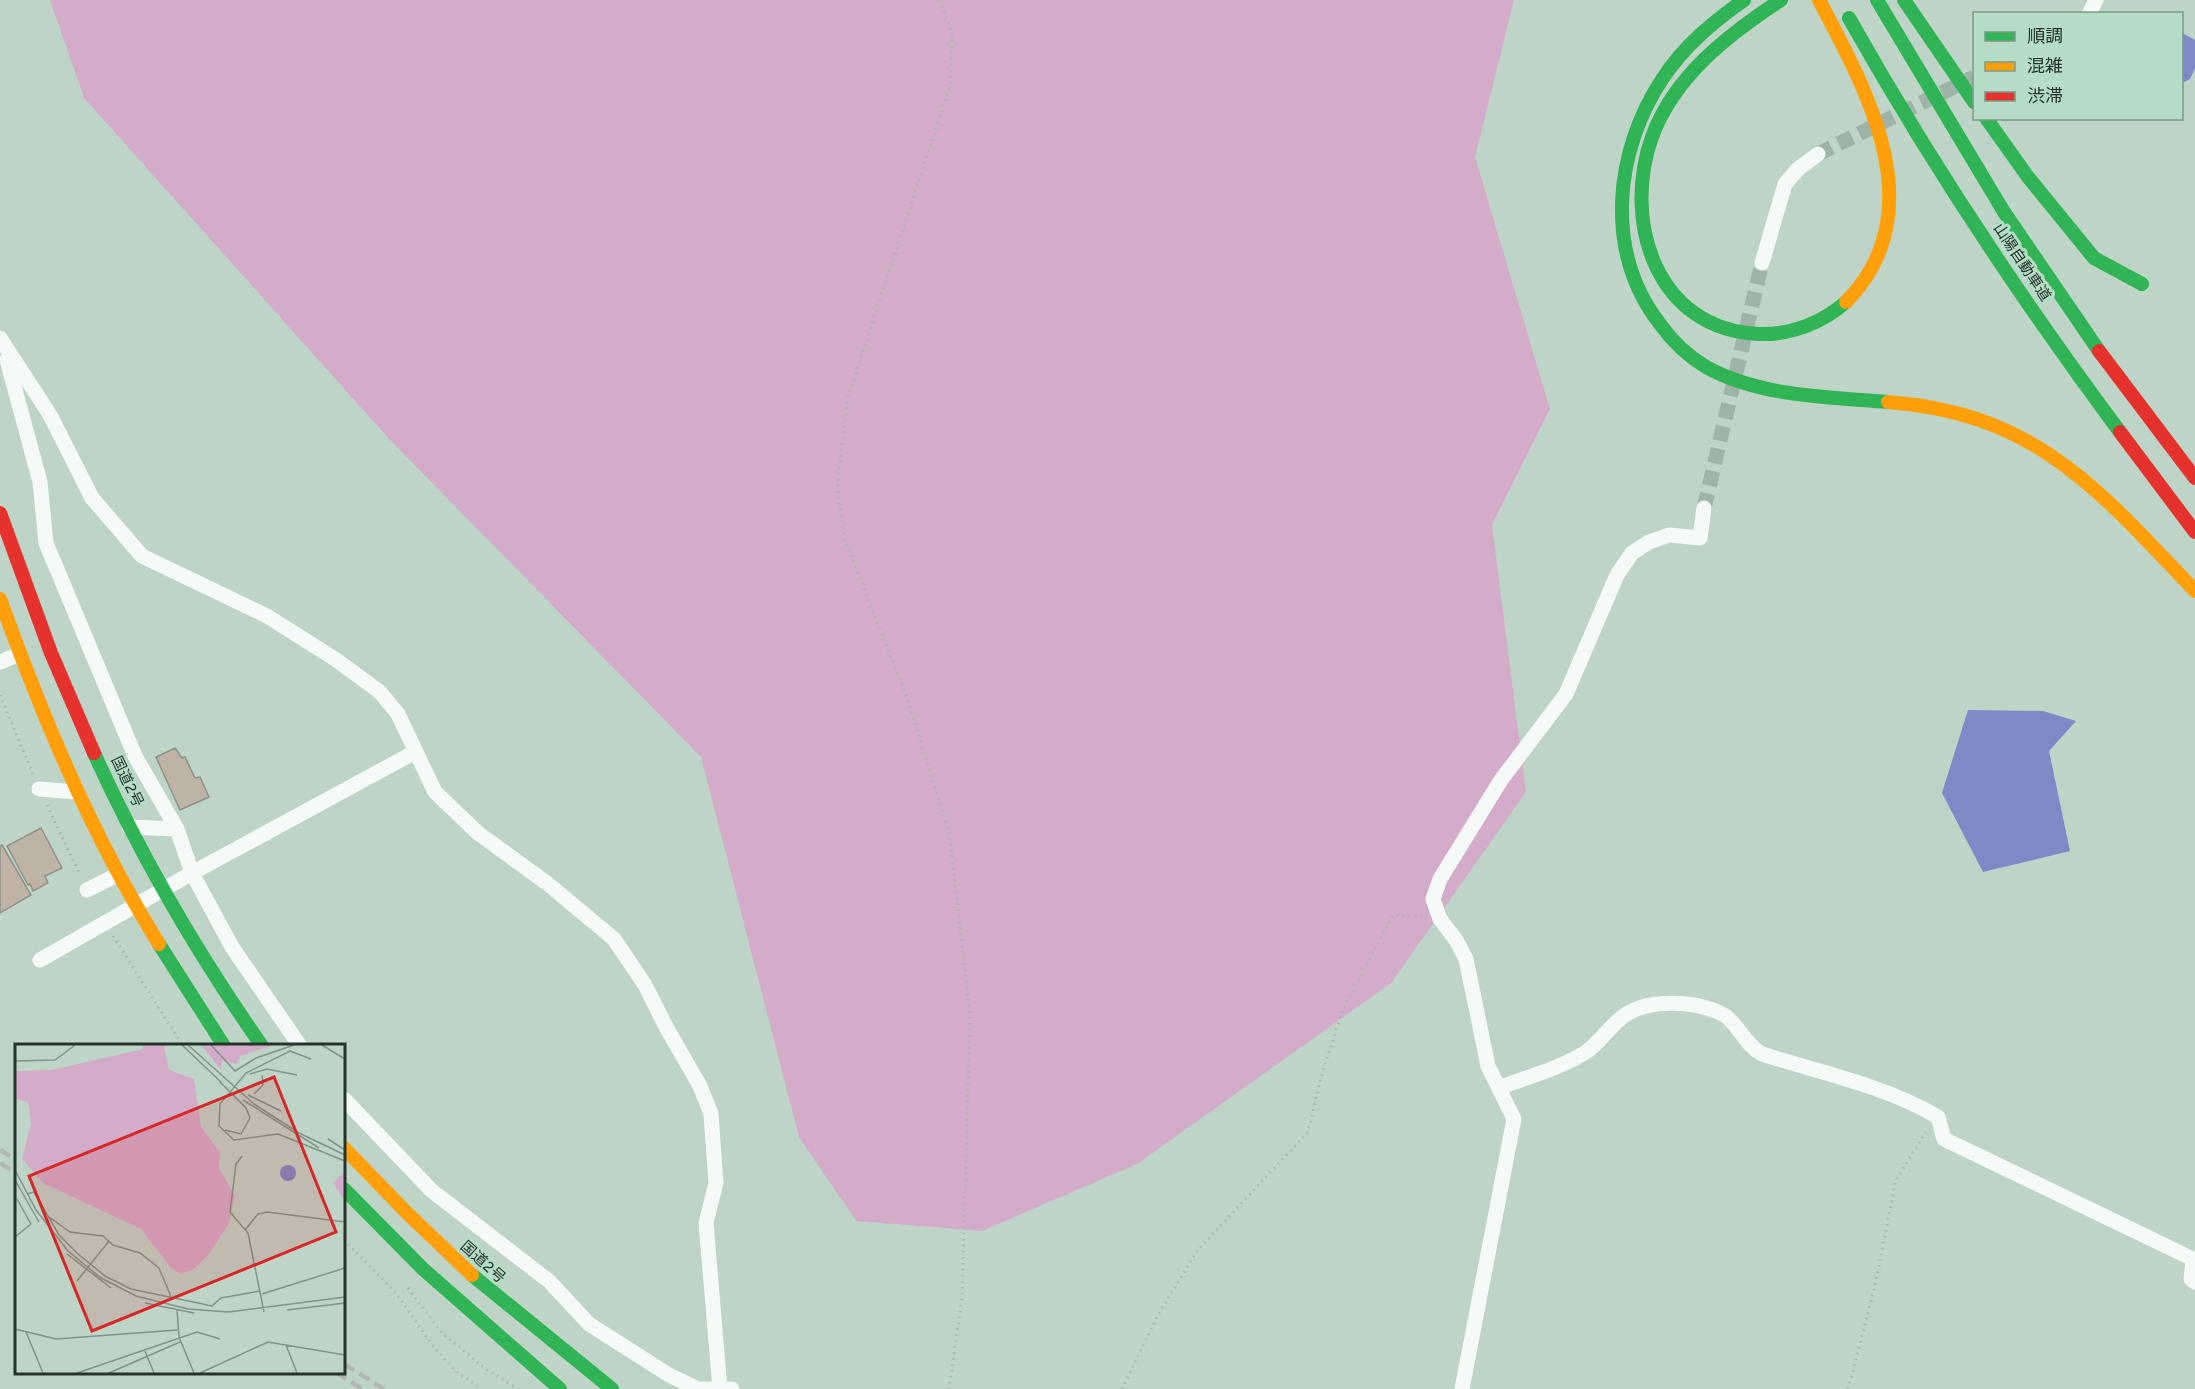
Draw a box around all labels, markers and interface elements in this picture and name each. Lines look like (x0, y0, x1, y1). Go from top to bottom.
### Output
legend (1973, 12, 2183, 120)
text: 順調 (2027, 26, 2063, 49)
text: 混雑 (2027, 56, 2063, 79)
text: 渋滞 (2027, 86, 2063, 109)
street label: 山陽自動車道 (1988, 220, 2054, 306)
street label: 国道2号 (106, 753, 146, 811)
inset map (15, 1044, 345, 1374)
street label: 国道2号 (456, 1238, 508, 1288)

